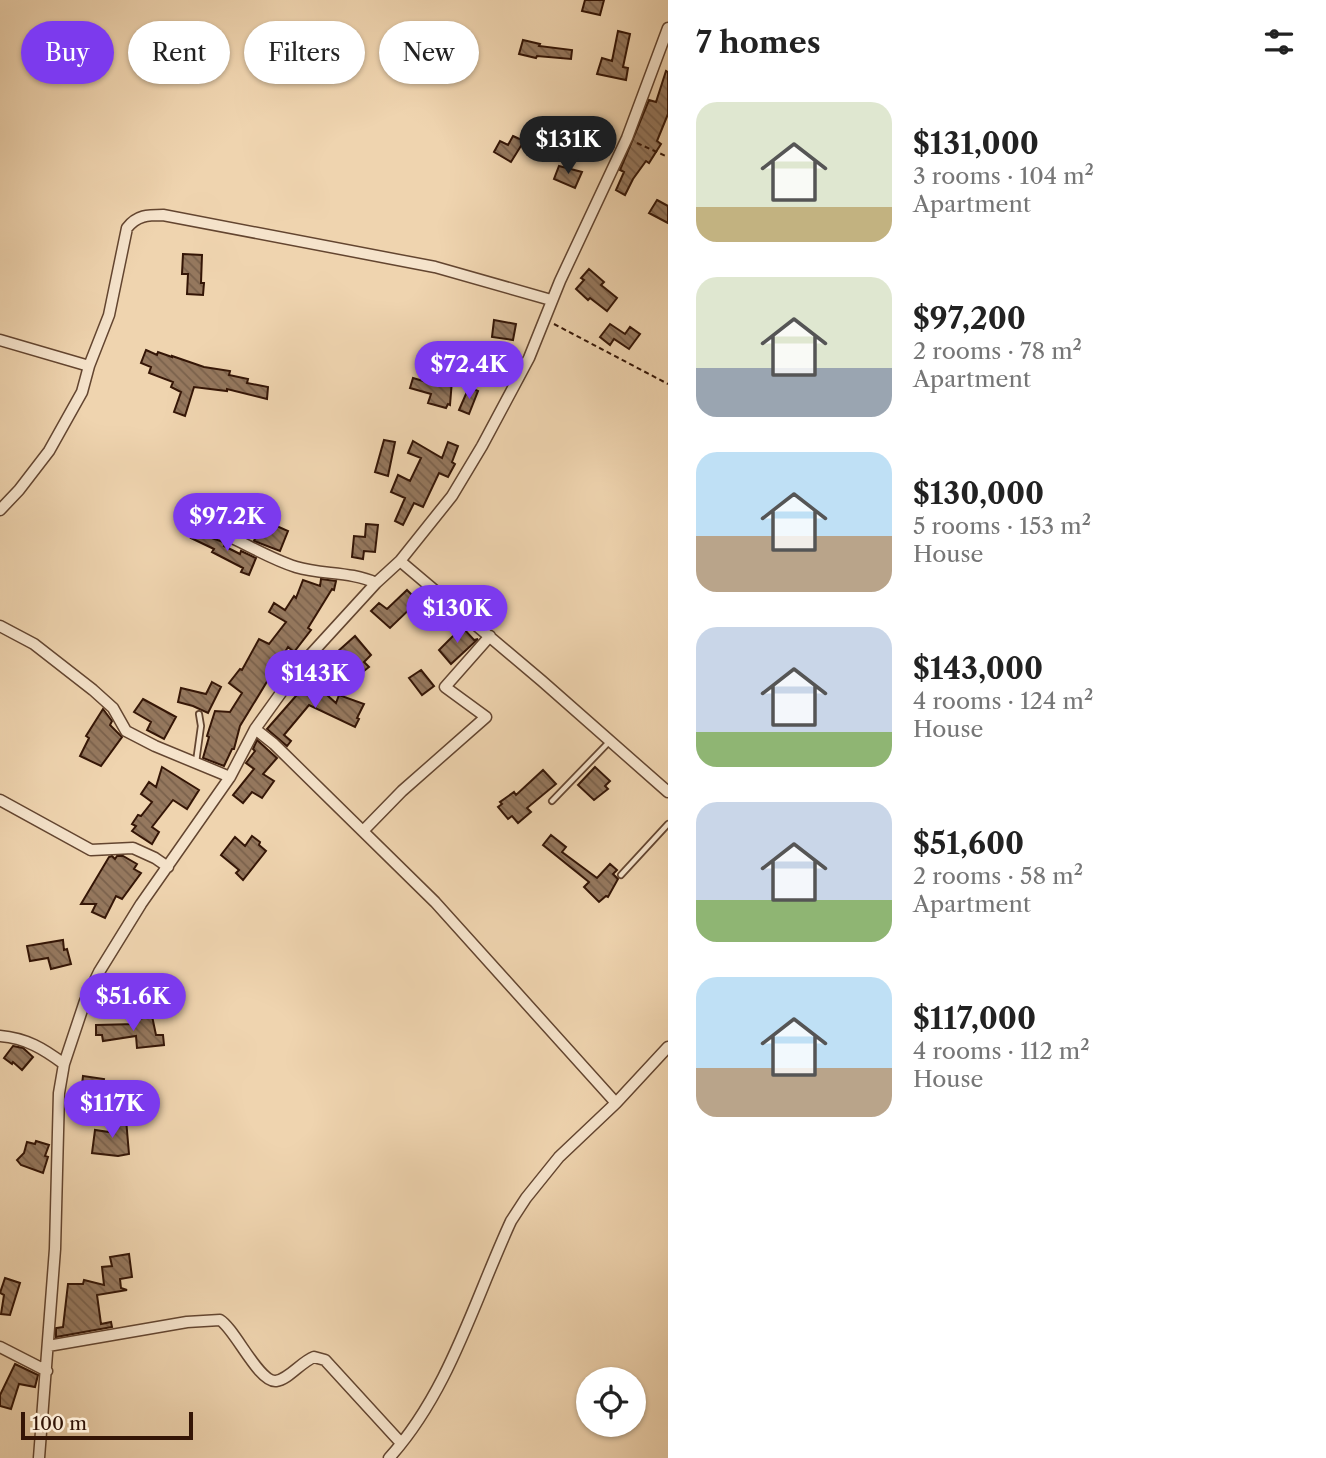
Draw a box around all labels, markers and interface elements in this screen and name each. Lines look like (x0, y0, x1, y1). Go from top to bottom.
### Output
chip: Buy (21, 21, 114, 84)
chip: Rent (128, 21, 230, 84)
chip: Filters (244, 21, 365, 84)
chip: New (379, 21, 479, 84)
icon: filters (1260, 23, 1298, 61)
text: 7 homes (696, 24, 821, 61)
pin: $131K (519, 116, 617, 176)
text: $131K (536, 125, 600, 153)
text: $131,000 (913, 125, 1039, 162)
icon: home (752, 130, 836, 214)
text: 3 rooms · 104 m² (913, 162, 1094, 190)
text: Apartment (913, 190, 1031, 218)
text: $97,200 (913, 300, 1026, 337)
icon: home (752, 305, 836, 389)
text: 2 rooms · 78 m² (913, 337, 1082, 365)
pin: $72.4K (412, 342, 526, 401)
text: $72.4K (431, 350, 507, 378)
text: Apartment (913, 365, 1031, 393)
text: $130,000 (913, 475, 1044, 512)
icon: home (752, 480, 836, 564)
pin: $97.2K (170, 494, 284, 553)
text: $97.2K (189, 502, 265, 530)
text: 5 rooms · 153 m² (913, 512, 1091, 540)
text: House (913, 540, 983, 568)
pin: $130K (408, 586, 506, 645)
text: $130K (422, 594, 492, 622)
pin: $143K (266, 650, 364, 710)
text: $143,000 (913, 650, 1043, 687)
icon: home (752, 655, 836, 739)
text: $143K (281, 659, 349, 687)
text: 4 rooms · 124 m² (913, 687, 1093, 715)
text: House (913, 715, 983, 743)
text: $51,600 (913, 825, 1024, 862)
icon: home (752, 830, 836, 914)
text: 2 rooms · 58 m² (913, 862, 1083, 890)
text: Apartment (913, 890, 1031, 918)
pin: $51.6K (76, 974, 190, 1033)
text: $51.6K (96, 982, 170, 1010)
text: $117,000 (913, 1000, 1036, 1037)
icon: home (752, 1005, 836, 1089)
text: 4 rooms · 112 m² (913, 1037, 1090, 1065)
text: House (913, 1065, 983, 1093)
pin: $117K (63, 1080, 161, 1140)
text: $117K (80, 1089, 144, 1117)
map controls (576, 1367, 646, 1437)
button: locate (576, 1367, 646, 1437)
scale bar (21, 1409, 192, 1441)
text: 100 m (32, 1412, 87, 1435)

